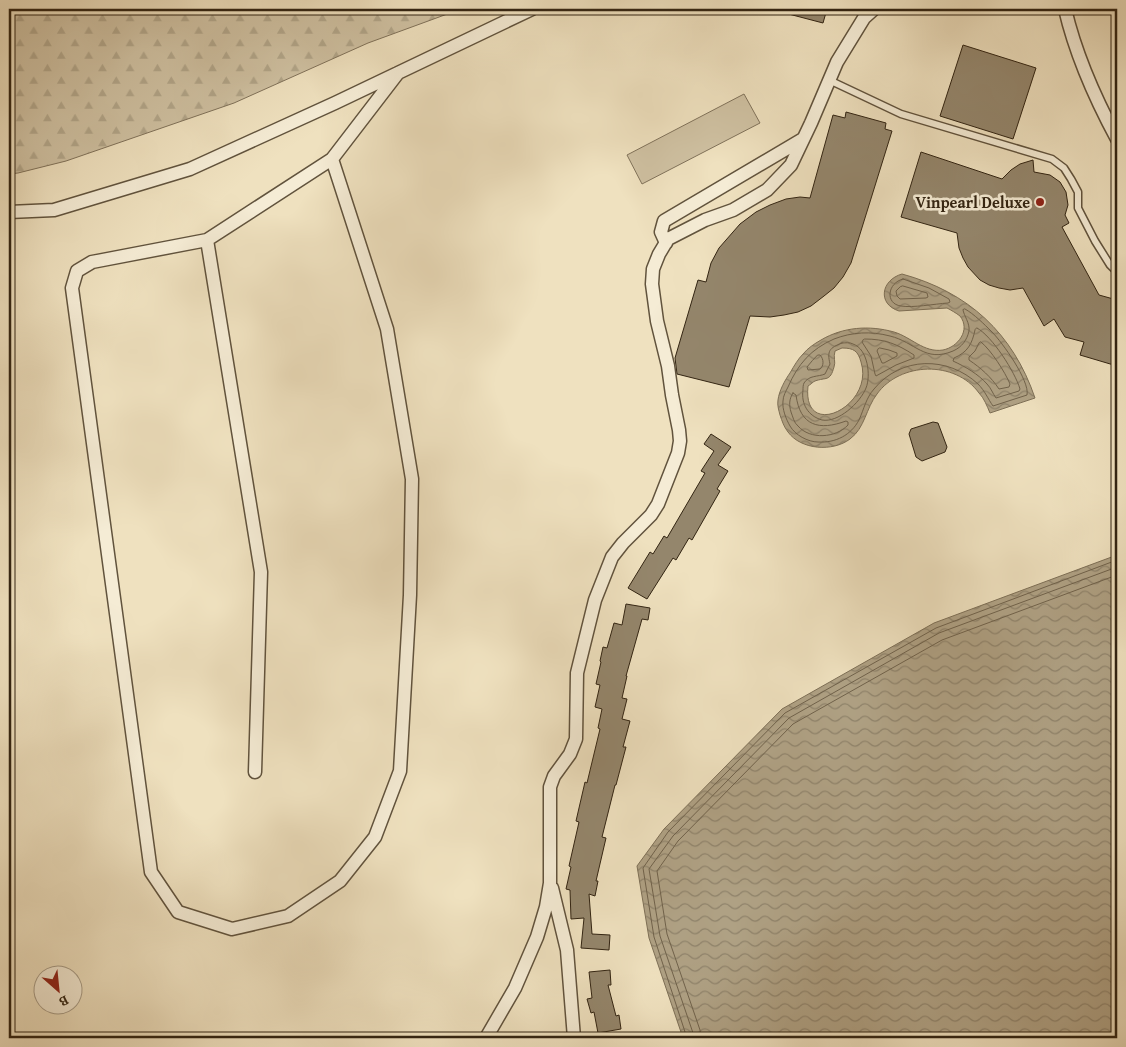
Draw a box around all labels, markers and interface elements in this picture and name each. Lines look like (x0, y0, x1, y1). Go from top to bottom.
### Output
place label: Vinpearl Deluxe (915, 190, 1030, 214)
marker: Vinpearl Deluxe (1034, 196, 1046, 208)
north arrow (32, 964, 82, 1014)
text: B (56, 991, 72, 1012)

